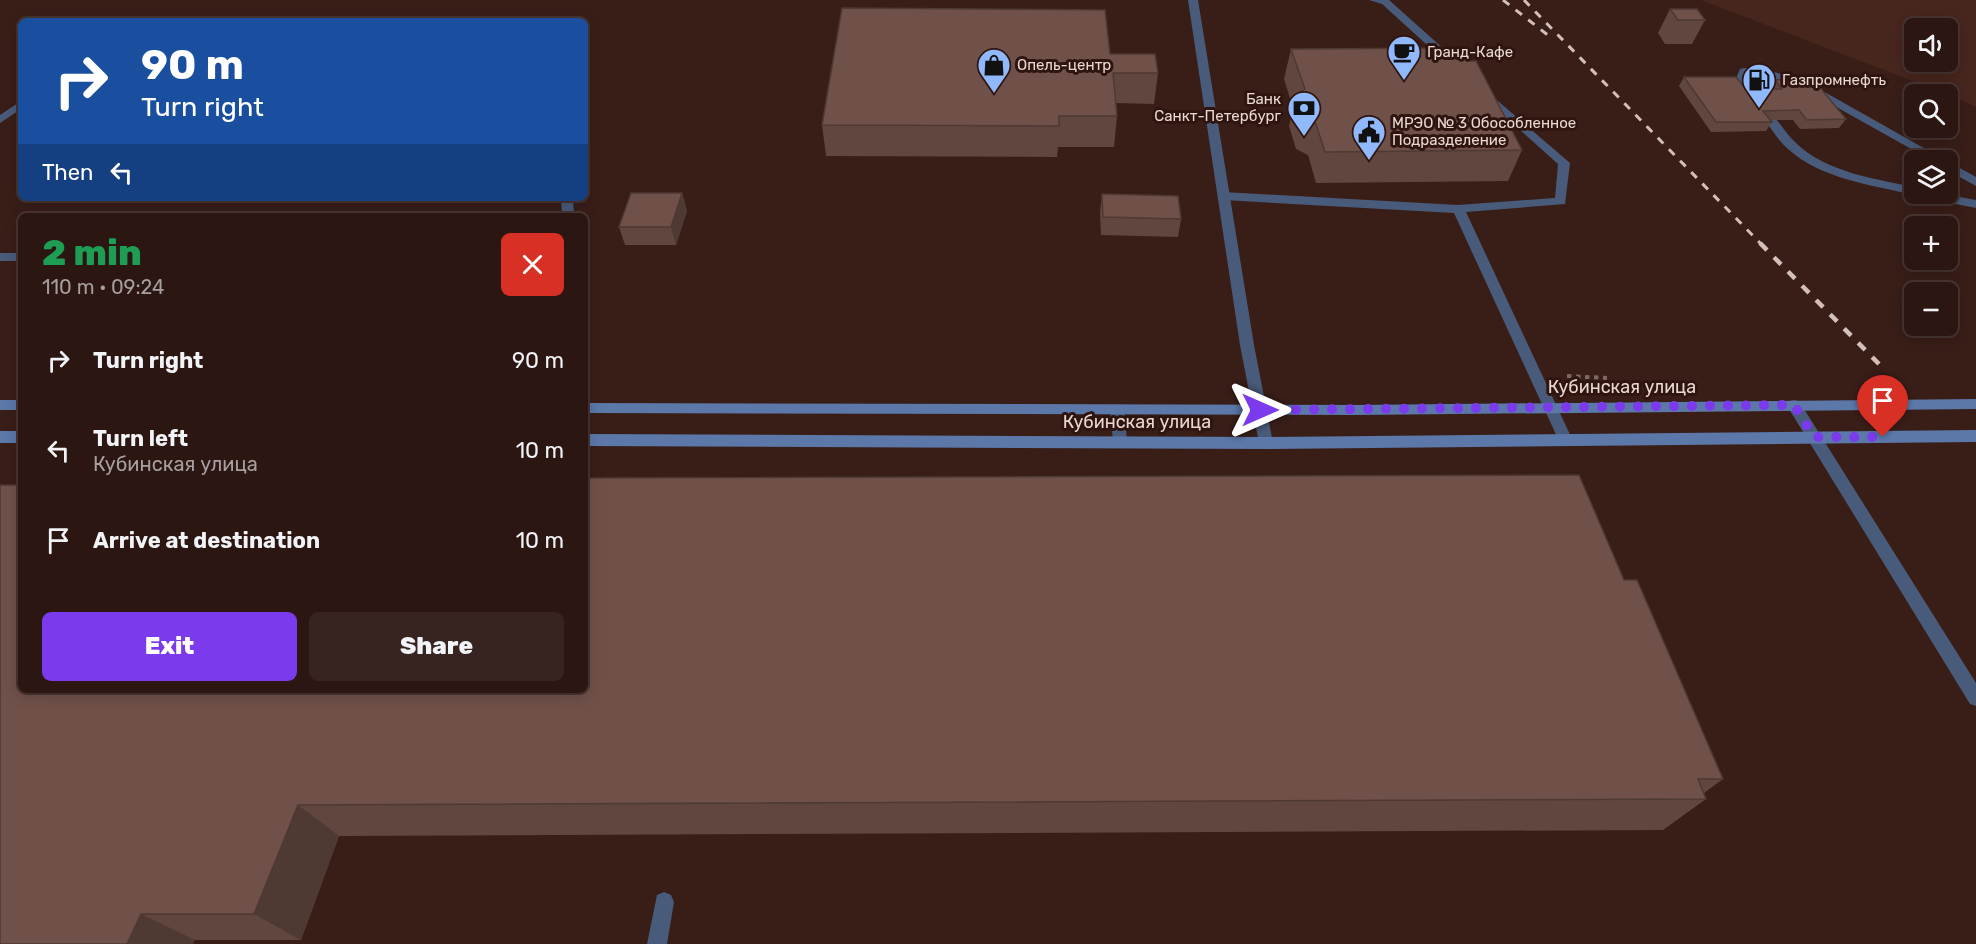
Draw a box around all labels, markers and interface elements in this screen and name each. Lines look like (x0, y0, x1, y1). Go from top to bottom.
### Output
map controls (1904, 18, 1958, 336)
button: sound (1904, 18, 1958, 72)
cafe icon: Гранд-Кафе (1386, 34, 1422, 81)
text: 90 m (141, 40, 244, 90)
icon: right (42, 42, 120, 120)
place label: Гранд-Кафе (1427, 43, 1513, 61)
shop icon: Опель-центр (976, 47, 1012, 94)
place label: Опель-центр (1017, 56, 1111, 74)
fuel station icon: Газпромнефть (1741, 62, 1777, 109)
place label: Газпромнефть (1782, 71, 1886, 89)
button: search (1904, 84, 1958, 138)
place label: Банк Санкт-Петербург (1154, 90, 1282, 125)
bank icon: Банк Санкт-Петербург (1286, 90, 1322, 137)
text: Turn right (141, 91, 264, 123)
public building icon: МРЭО № 3 Обособленное Подразделение (1351, 114, 1387, 161)
place label: МРЭО № 3 Обособленное Подразделение (1392, 114, 1576, 149)
button: layers (1904, 150, 1958, 204)
icon: left (105, 156, 138, 189)
text: Then (42, 159, 93, 186)
button: + (1904, 216, 1958, 270)
text: 2 min (42, 231, 142, 274)
button: close (501, 233, 564, 296)
text: 110 m · 09:24 (42, 275, 165, 299)
button: − (1904, 282, 1958, 336)
icon: right (42, 344, 75, 377)
text: Turn right (93, 347, 203, 374)
text: 90 m (512, 347, 564, 374)
pin (1857, 375, 1908, 437)
street label: Кубинская улица (1548, 376, 1696, 398)
position arrow (1228, 378, 1292, 442)
icon: arrive (1866, 384, 1899, 417)
street label: Кубинская улица (1063, 411, 1211, 433)
text: Turn left (93, 425, 188, 452)
icon: left (42, 434, 75, 467)
text: 10 m (516, 437, 564, 464)
text: Кубинская улица (93, 452, 258, 476)
icon: arrive (42, 524, 75, 557)
text: Arrive at destination (93, 527, 320, 554)
text: 10 m (516, 527, 564, 554)
button: Exit (42, 612, 297, 681)
button: Share (309, 612, 564, 681)

